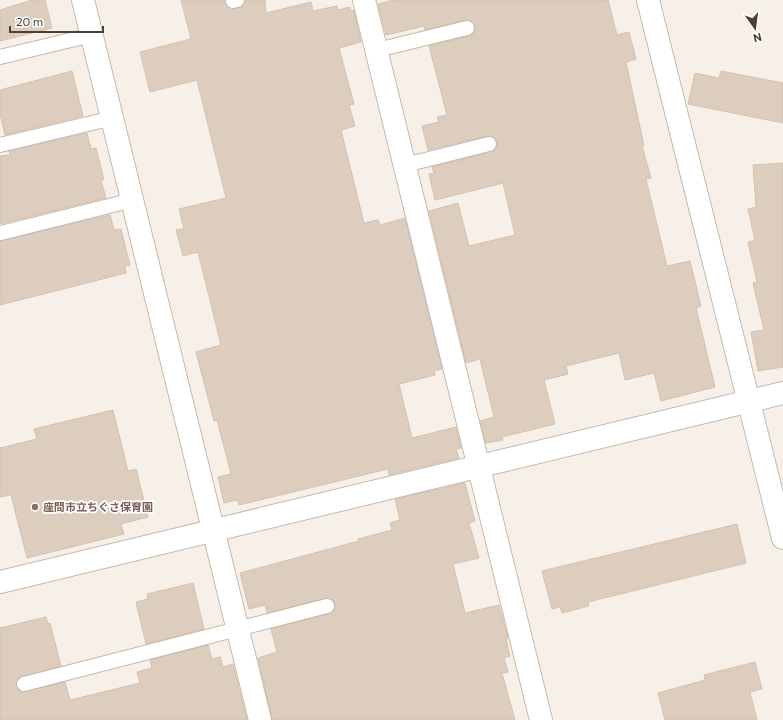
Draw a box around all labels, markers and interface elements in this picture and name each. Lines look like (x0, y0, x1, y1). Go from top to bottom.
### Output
scale bar (10, 8, 103, 34)
north arrow (735, 8, 775, 48)
text: 20 m (16, 14, 43, 28)
text: N (752, 31, 763, 45)
place label: 座間市立ちぐさ保育園 (43, 500, 153, 513)
marker: 座間市立ちぐさ保育園 (30, 502, 40, 512)

